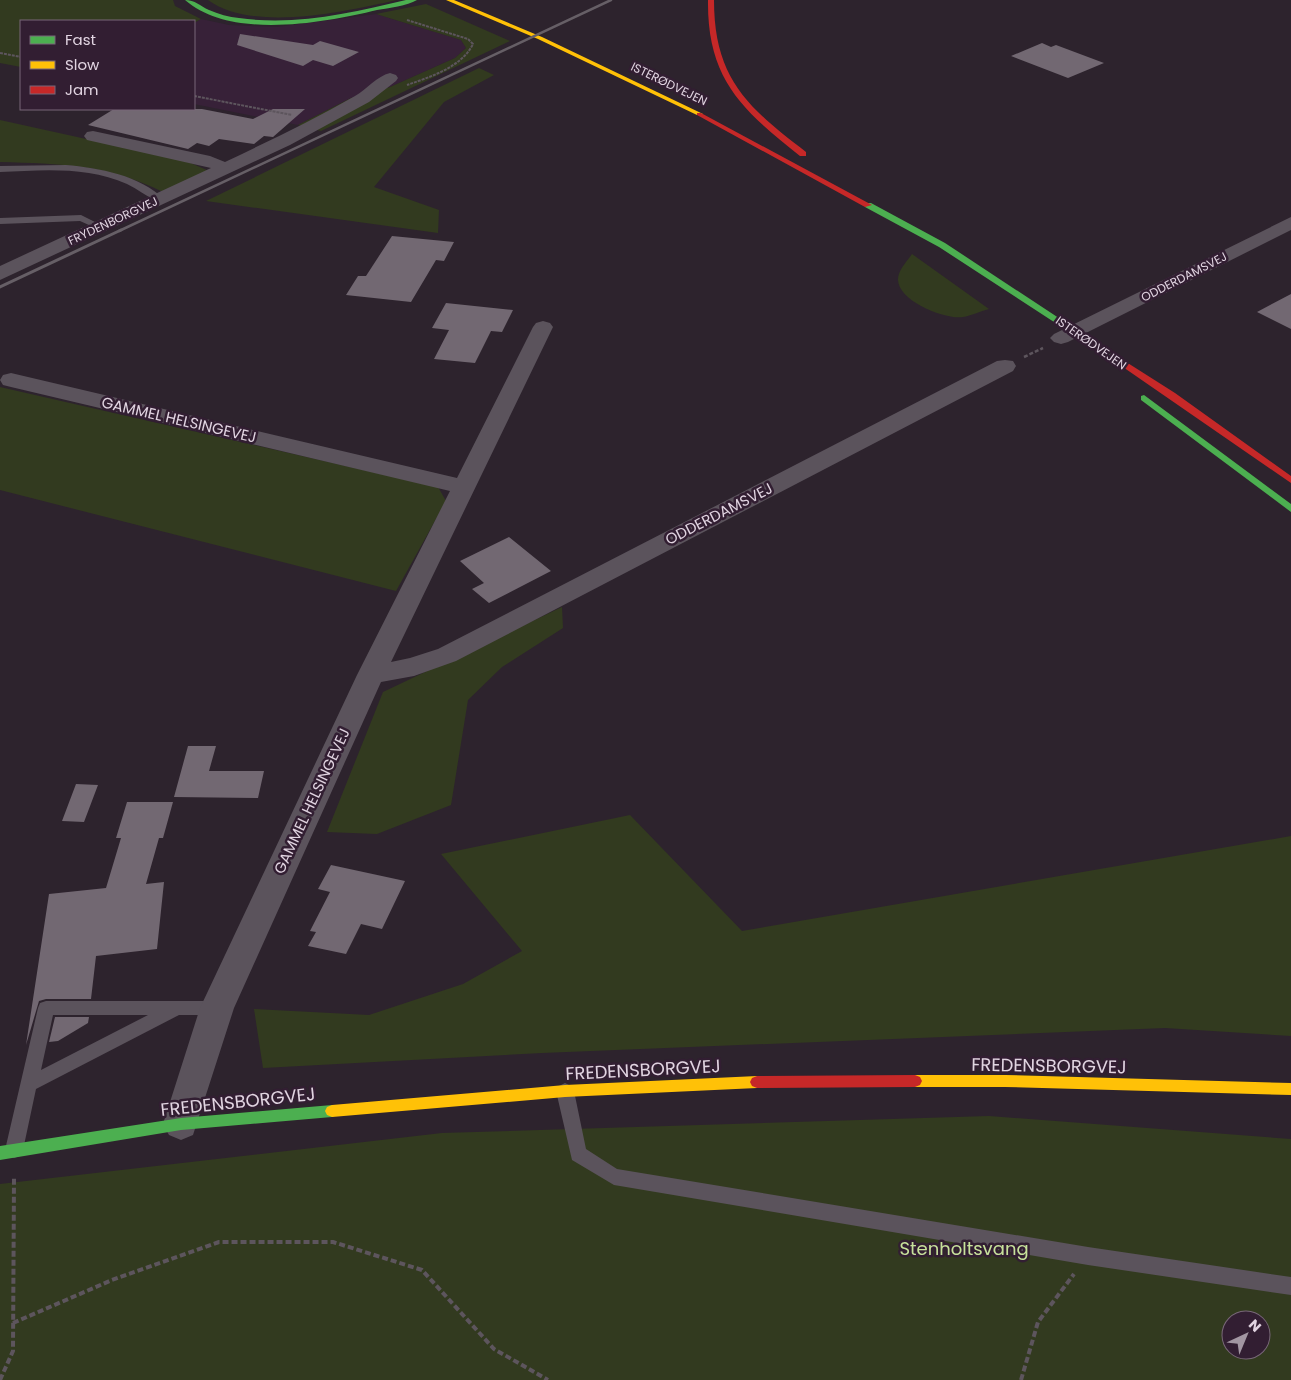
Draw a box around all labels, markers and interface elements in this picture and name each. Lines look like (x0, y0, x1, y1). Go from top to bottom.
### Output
legend (20, 20, 195, 110)
text: Fast (65, 29, 96, 50)
text: Slow (65, 54, 100, 75)
street label: ISTERØDVEJEN (628, 58, 710, 109)
text: Jam (65, 79, 99, 100)
street label: FRYDENBORGVEJ (65, 192, 161, 249)
street label: ODDERDAMSVEJ (1138, 248, 1230, 306)
street label: ISTERØDVEJEN (1052, 312, 1130, 373)
street label: GAMMEL HELSINGEVEJ (100, 391, 259, 448)
street label: ODDERDAMSVEJ (661, 477, 776, 550)
street label: GAMMEL HELSINGEVEJ (269, 725, 355, 877)
street label: FREDENSBORGVEJ (971, 1052, 1127, 1079)
street label: FREDENSBORGVEJ (565, 1053, 721, 1086)
street label: FREDENSBORGVEJ (159, 1081, 317, 1122)
park label: Stenholtsvang (899, 1236, 1029, 1261)
north arrow (1221, 1310, 1271, 1360)
text: N (1244, 1315, 1266, 1336)

